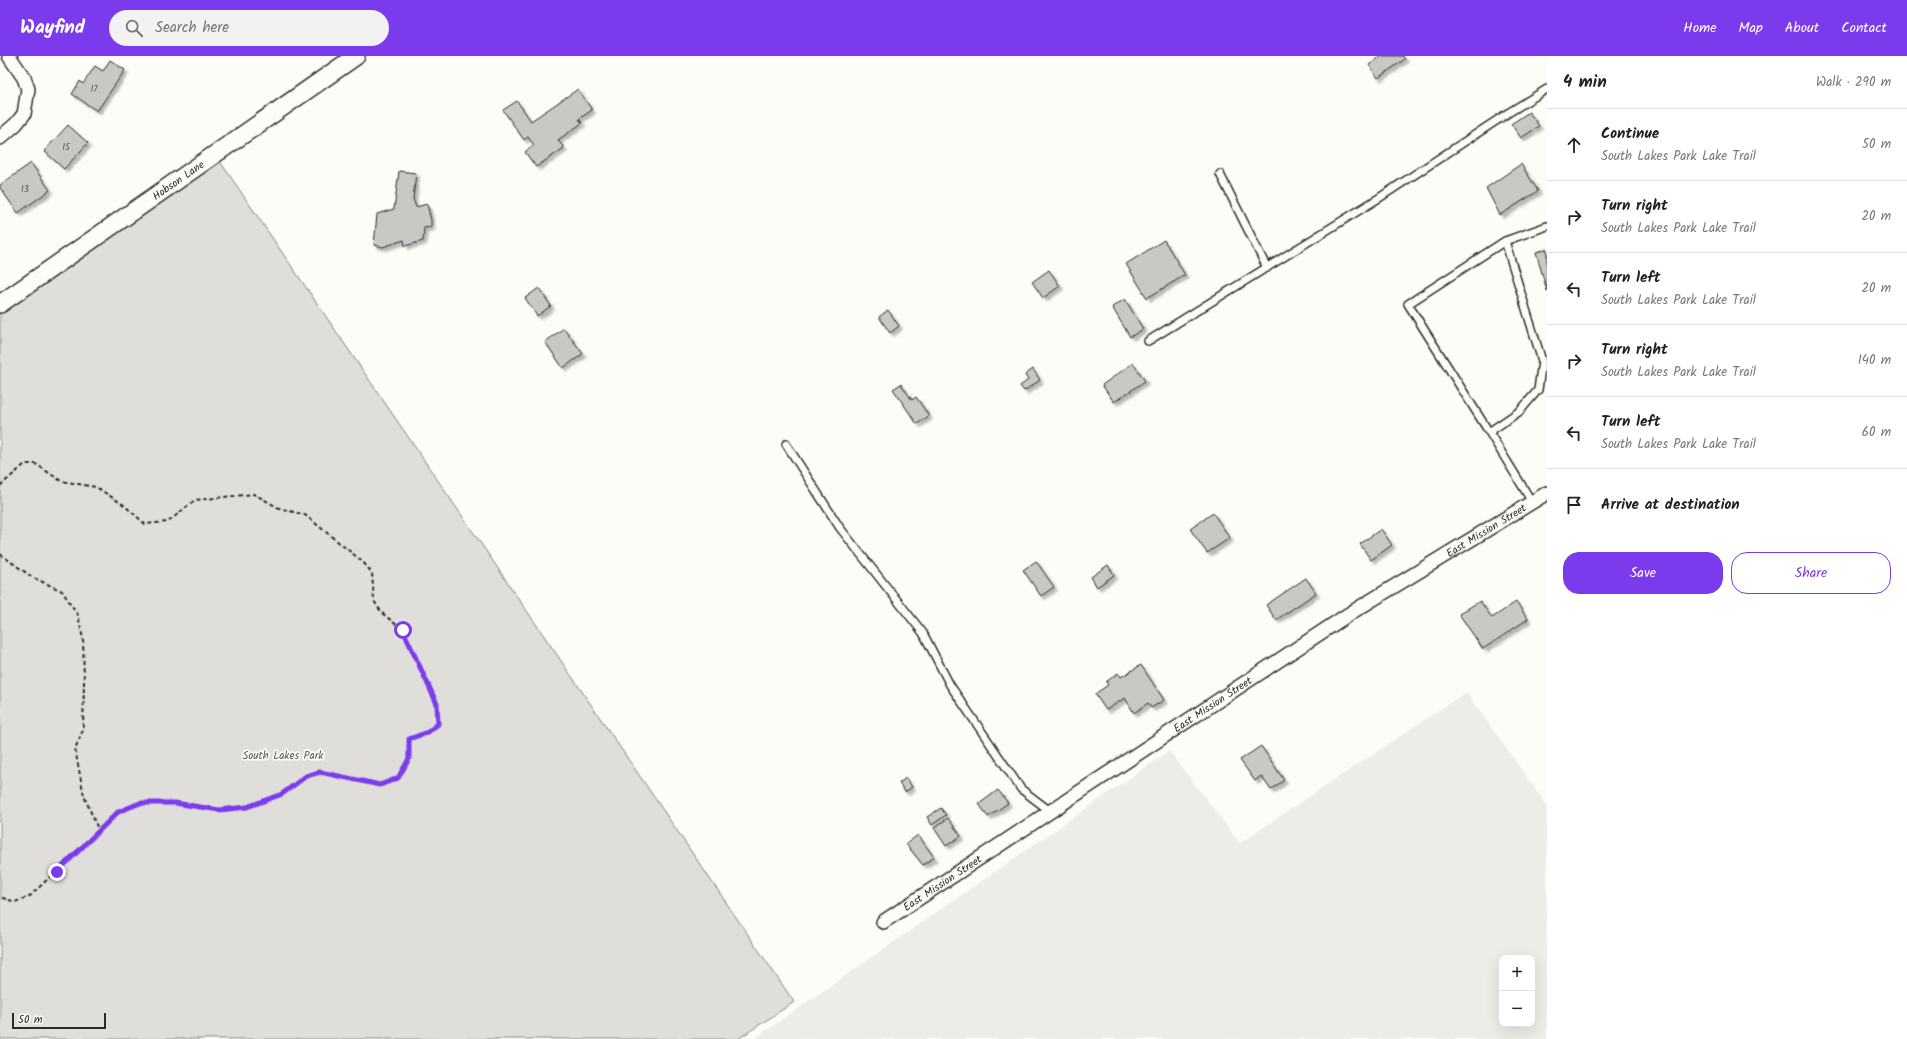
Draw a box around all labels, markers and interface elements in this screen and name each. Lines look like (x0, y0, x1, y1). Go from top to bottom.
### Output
search box (109, 10, 389, 46)
text: Wayfind (20, 13, 85, 43)
text: Search here (155, 16, 229, 40)
icon: search (123, 17, 145, 39)
text: Home (1683, 17, 1717, 39)
text: Map (1739, 17, 1763, 39)
text: About (1785, 17, 1819, 39)
text: Contact (1841, 17, 1887, 39)
text: 4 min (1563, 69, 1607, 96)
text: Walk · 290 m (1816, 72, 1891, 93)
house number: 17 (91, 82, 98, 97)
text: Continue (1601, 122, 1659, 146)
icon: ahead (1563, 134, 1585, 156)
text: 50 m (1862, 134, 1891, 155)
house number: 15 (62, 140, 71, 155)
text: South Lakes Park Lake Trail (1601, 146, 1756, 167)
street label: Hobson Lane (149, 156, 208, 205)
house number: 13 (21, 182, 29, 197)
text: Turn right (1601, 194, 1668, 218)
icon: right (1563, 206, 1585, 228)
text: 20 m (1861, 206, 1891, 227)
text: South Lakes Park Lake Trail (1601, 218, 1756, 239)
text: Turn left (1601, 266, 1661, 290)
icon: left (1563, 278, 1585, 300)
text: 20 m (1861, 278, 1891, 299)
text: South Lakes Park Lake Trail (1601, 290, 1756, 311)
text: Turn right (1601, 338, 1668, 362)
icon: right (1563, 350, 1585, 372)
text: 140 m (1858, 350, 1891, 371)
text: South Lakes Park Lake Trail (1601, 362, 1756, 383)
text: Turn left (1601, 410, 1661, 434)
icon: left (1563, 422, 1585, 444)
text: 60 m (1862, 422, 1891, 443)
text: South Lakes Park Lake Trail (1601, 434, 1756, 455)
text: Arrive at destination (1601, 493, 1740, 517)
icon: arrive (1563, 494, 1585, 516)
street label: East Mission Street (1443, 499, 1531, 563)
button: Save (1563, 552, 1723, 594)
button: Share (1731, 552, 1891, 594)
route start (394, 621, 412, 639)
street label: East Mission Street (1170, 672, 1257, 738)
park label: South Lakes Park (243, 747, 324, 765)
street label: East Mission Street (900, 851, 987, 916)
route end (48, 863, 66, 881)
map controls (1499, 955, 1535, 1027)
button: + (1499, 955, 1535, 991)
button: − (1499, 991, 1535, 1027)
scale bar (12, 1011, 106, 1030)
text: 50 m (18, 1011, 43, 1029)

